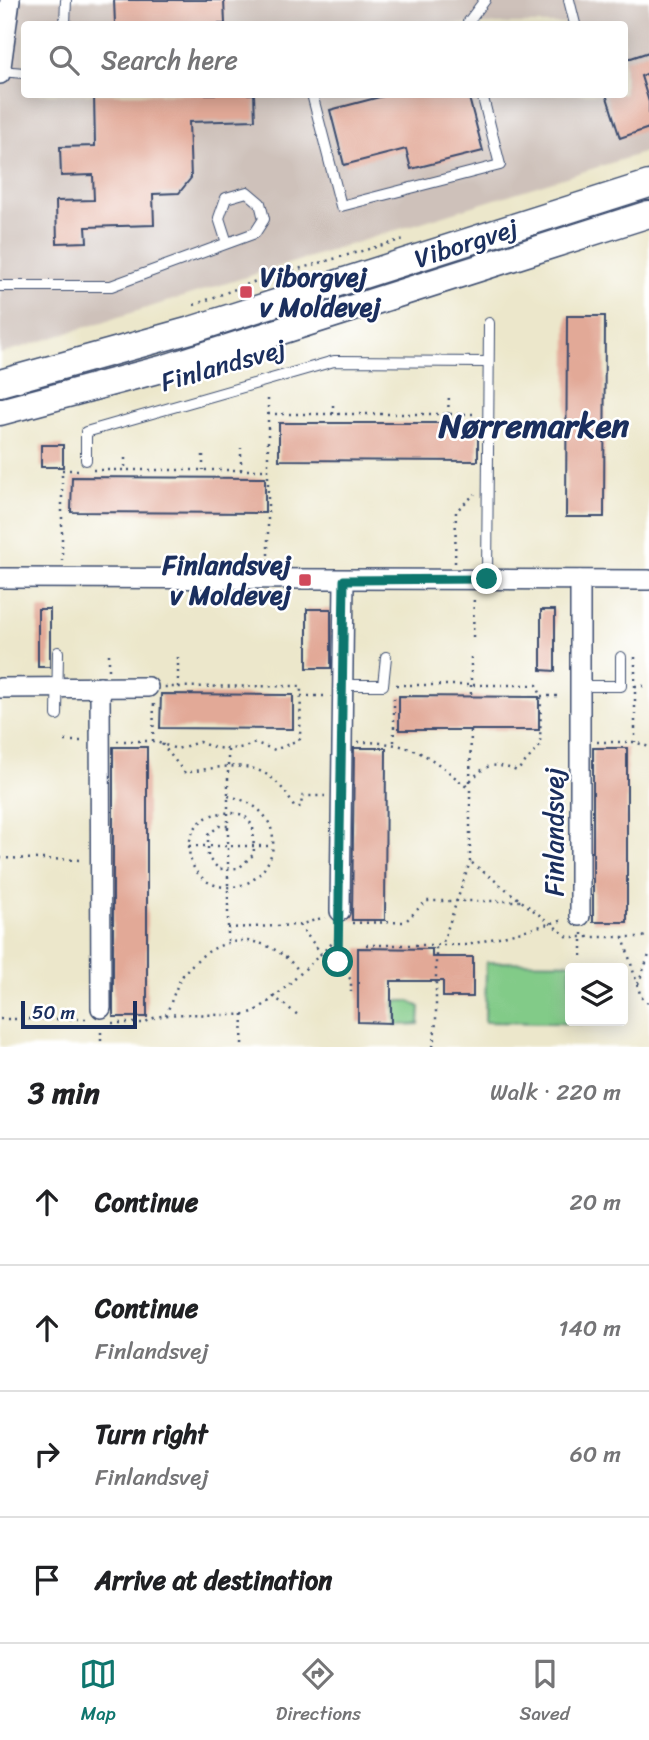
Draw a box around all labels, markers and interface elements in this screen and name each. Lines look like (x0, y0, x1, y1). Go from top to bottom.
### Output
search box (21, 21, 628, 98)
text: Search here (101, 37, 238, 83)
icon: search (45, 41, 83, 79)
street label: Viborgvej (408, 204, 524, 281)
place label: Viborgvej v Moldevej (260, 254, 382, 330)
marker: Viborgvej v Moldevej (238, 284, 254, 300)
street label: Finlandsvej (155, 325, 292, 405)
district label: Nørremarken (438, 397, 629, 455)
place label: Finlandsvej v Moldevej (161, 542, 293, 618)
route end (471, 563, 502, 594)
marker: Finlandsvej v Moldevej (297, 572, 313, 588)
street label: Finlandsvej (531, 767, 577, 896)
route start (322, 946, 353, 977)
map controls (565, 963, 628, 1026)
button: layers (565, 963, 628, 1026)
text: 50 m (32, 996, 75, 1029)
scale bar (21, 998, 136, 1030)
text: 3 min (28, 1066, 100, 1120)
text: Walk · 220 m (490, 1072, 621, 1113)
text: Continue (95, 1179, 198, 1225)
text: 20 m (570, 1182, 621, 1223)
icon: ahead (28, 1183, 66, 1221)
text: Continue (95, 1285, 198, 1331)
text: 140 m (559, 1308, 621, 1349)
icon: ahead (28, 1309, 66, 1347)
text: Finlandsvej (95, 1331, 209, 1372)
text: Turn right (95, 1411, 208, 1457)
text: 60 m (570, 1434, 621, 1475)
icon: right (28, 1435, 66, 1473)
text: Finlandsvej (95, 1457, 209, 1498)
text: Arrive at destination (95, 1557, 332, 1603)
icon: arrive (28, 1561, 66, 1599)
tab: Map (79, 1655, 117, 1730)
tab: Directions (276, 1655, 361, 1730)
tab: Saved (520, 1655, 570, 1730)

